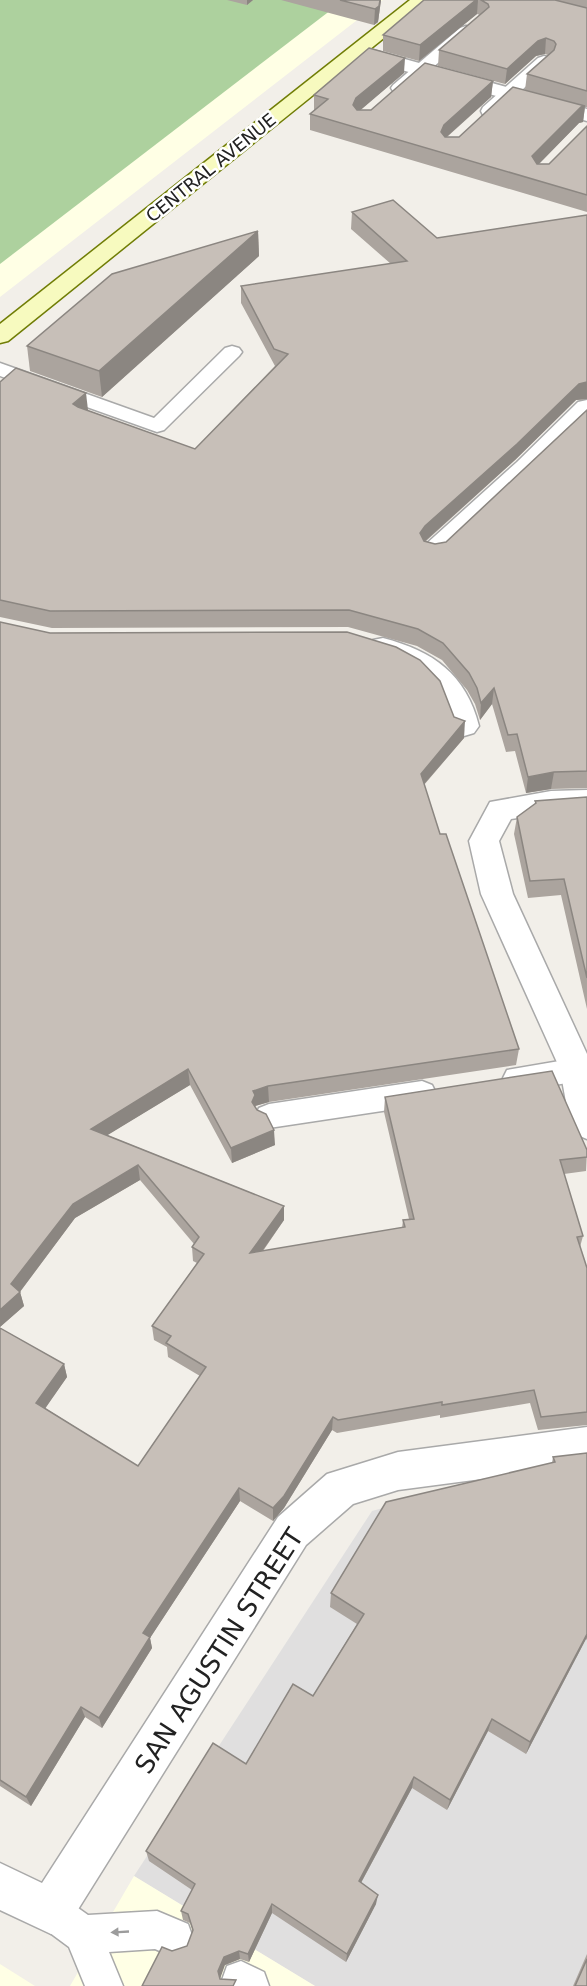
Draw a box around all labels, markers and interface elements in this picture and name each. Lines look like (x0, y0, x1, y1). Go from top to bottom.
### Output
street label: CENTRAL AVENUE (141, 109, 280, 226)
street label: SAN AGUSTIN STREET (129, 1523, 310, 1779)
one-way arrow (110, 1927, 129, 1936)

